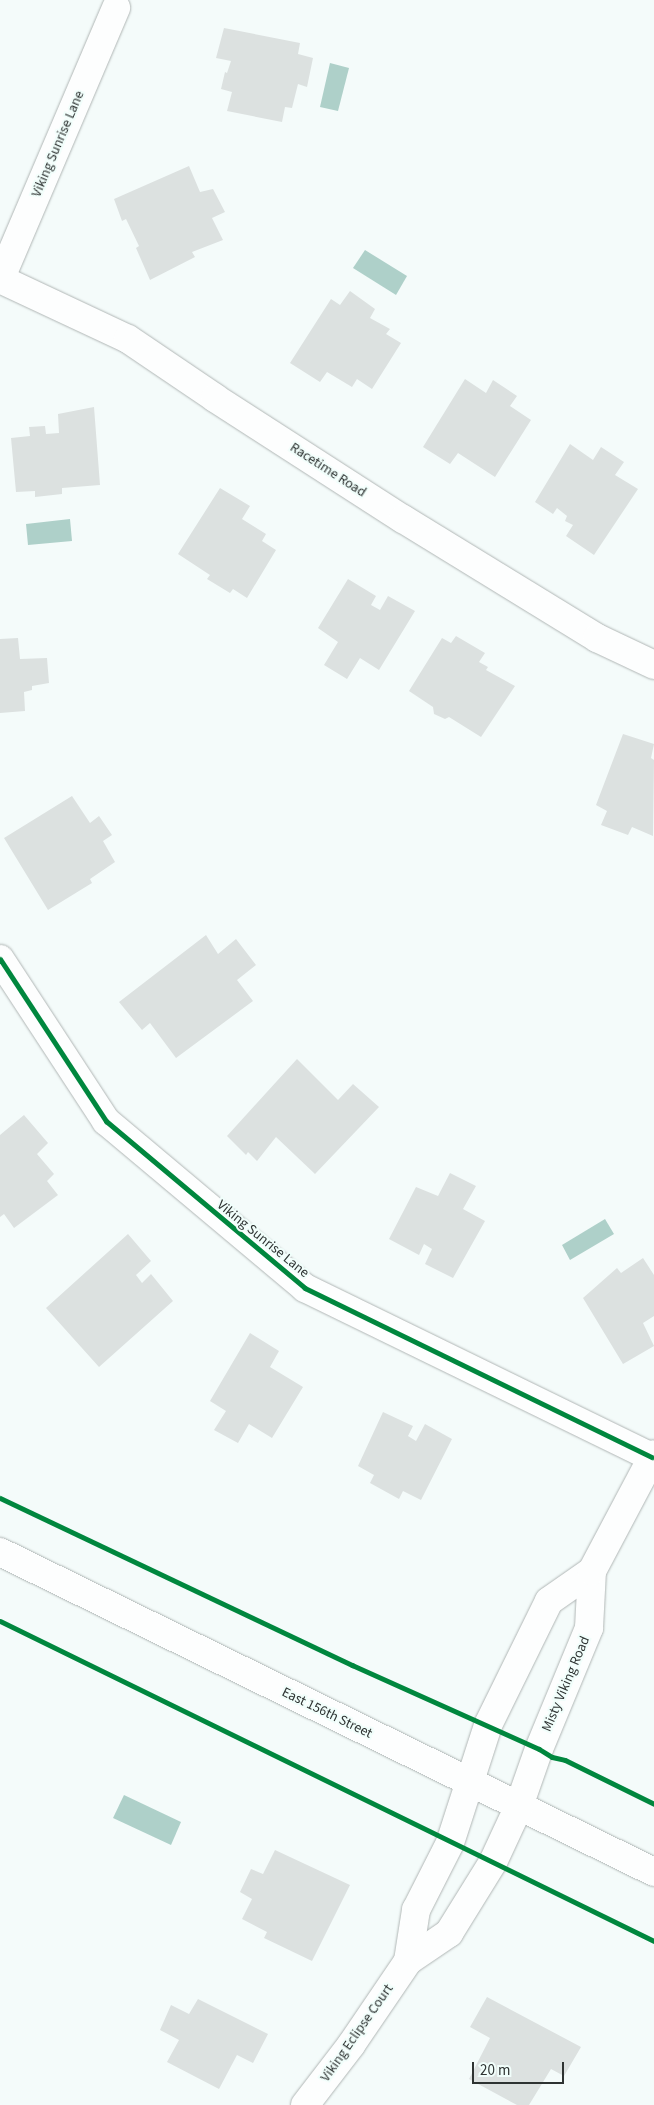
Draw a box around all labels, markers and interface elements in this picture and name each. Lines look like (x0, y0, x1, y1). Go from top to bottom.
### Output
street label: Viking Sunrise Lane (28, 88, 88, 200)
street label: Racetime Road (287, 439, 369, 501)
street label: Viking Sunrise Lane (214, 1197, 312, 1281)
street label: Misty Viking Road (538, 1634, 594, 1734)
street label: East 156th Street (279, 1684, 375, 1742)
street label: Viking Eclipse Court (317, 1981, 397, 2085)
scale bar (474, 2052, 566, 2084)
text: 20 m (480, 2060, 510, 2081)

